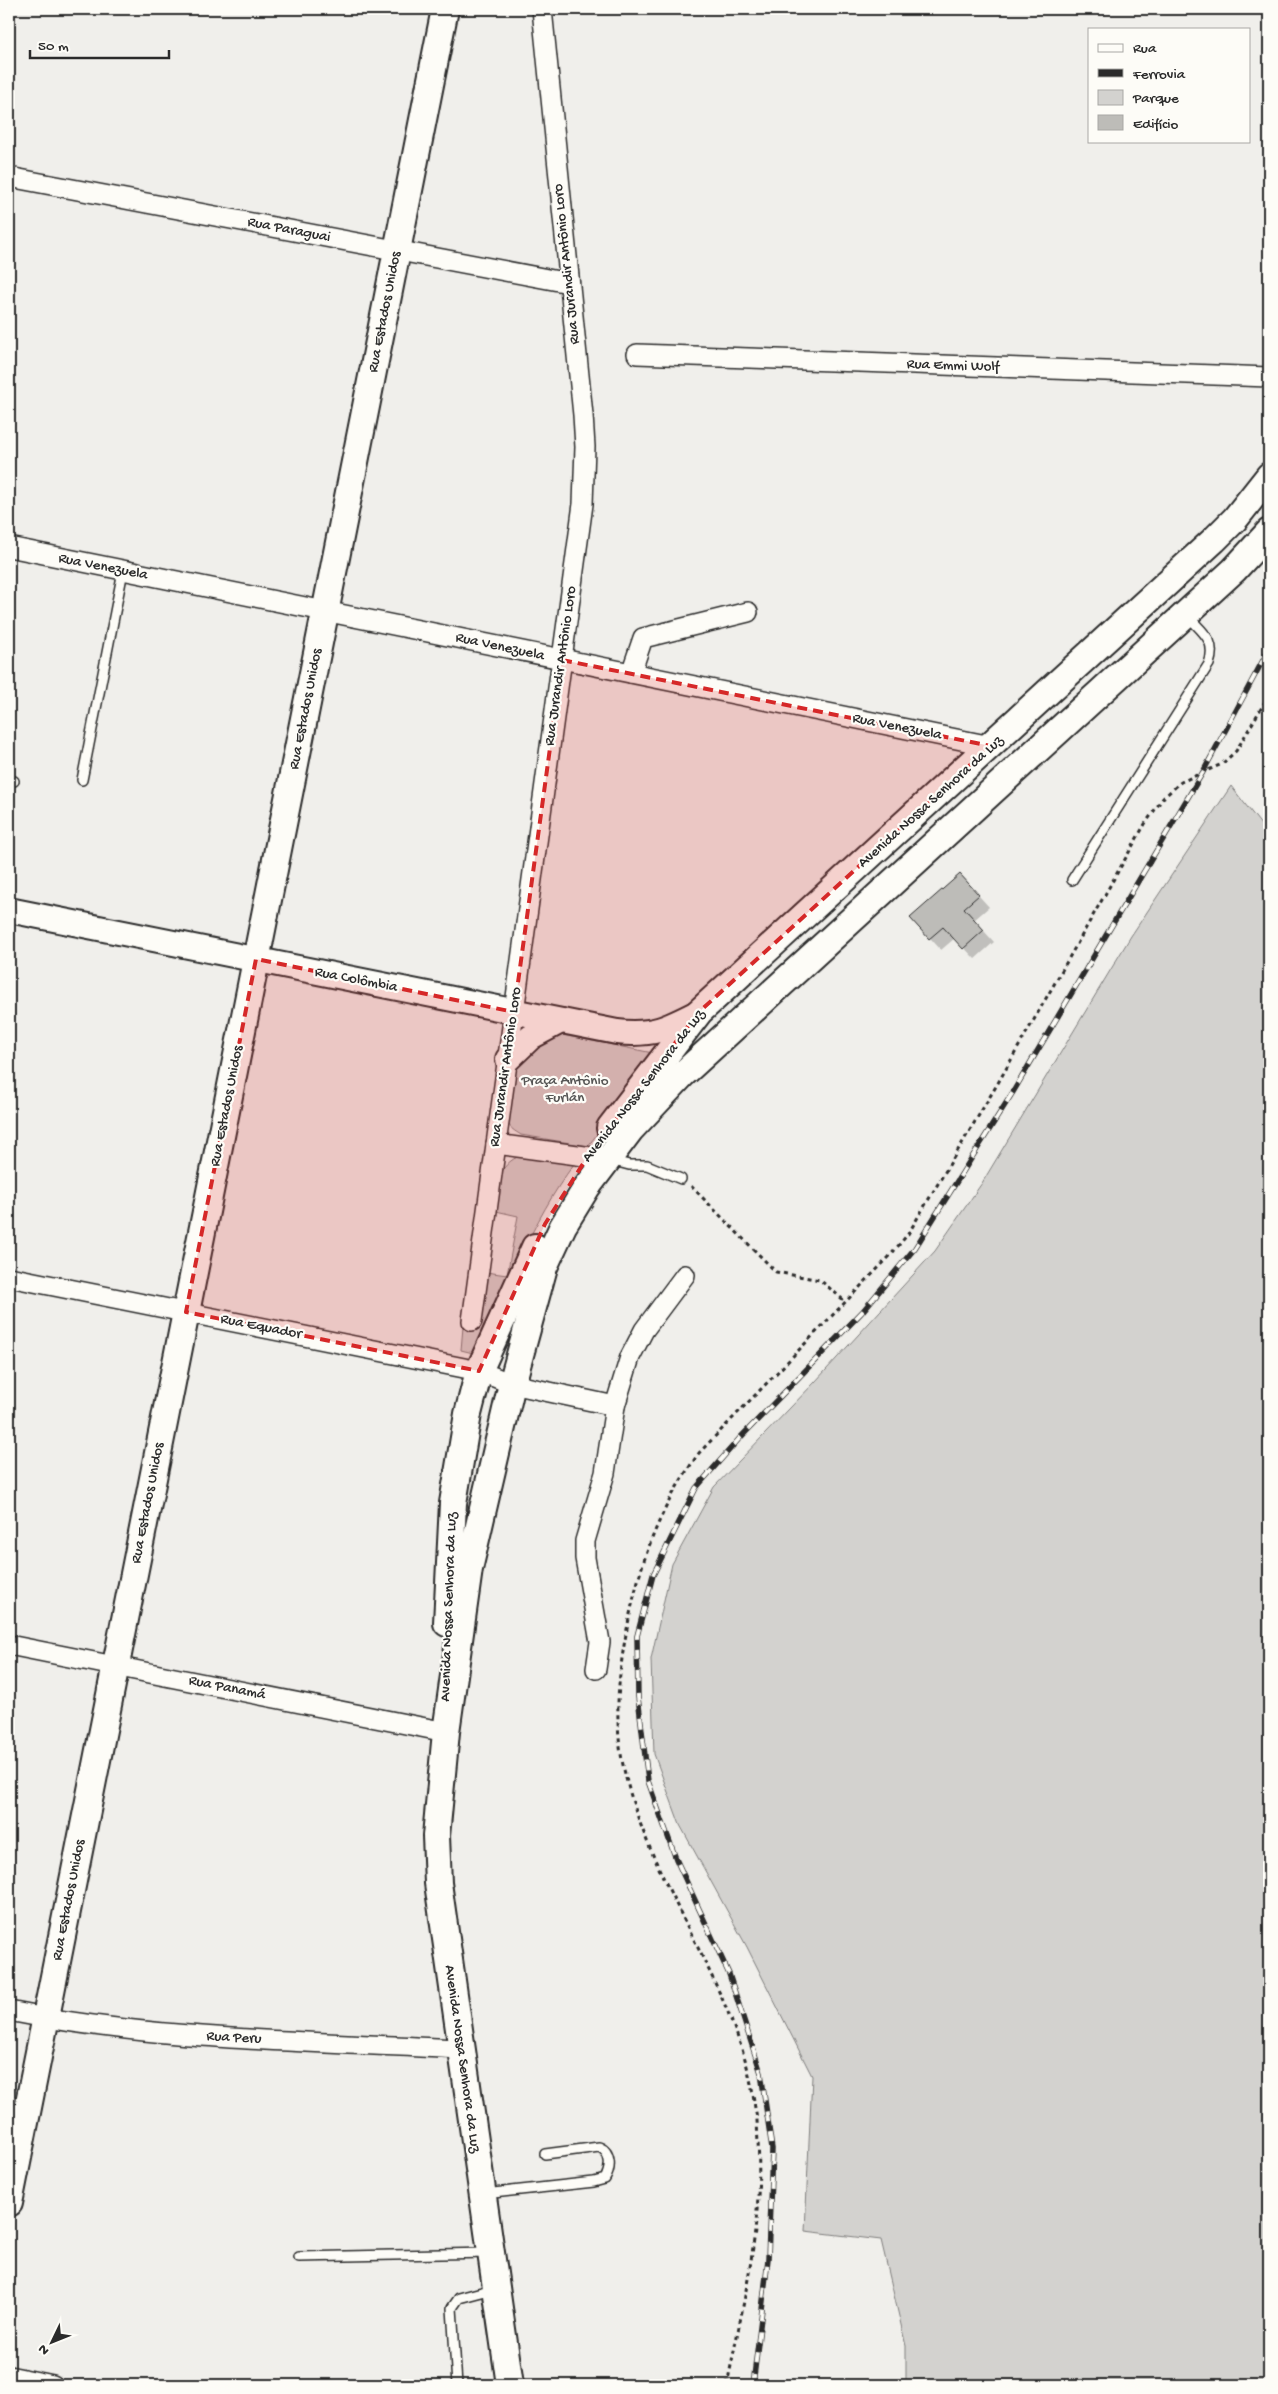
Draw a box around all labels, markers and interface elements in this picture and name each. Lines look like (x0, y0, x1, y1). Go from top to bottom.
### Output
scale bar (30, 28, 169, 60)
legend (1088, 28, 1250, 142)
text: 50 m (38, 38, 69, 56)
text: Rua (1133, 40, 1157, 58)
text: Ferrovia (1132, 66, 1186, 84)
text: Parque (1132, 90, 1179, 108)
text: Edifício (1133, 116, 1179, 134)
street label: Rua Jurandir Antônio Loro (550, 183, 584, 345)
street label: Rua Paraguai (246, 213, 332, 247)
street label: Rua Estados Unidos (364, 250, 406, 374)
street label: Rua Emmi Wolf (906, 355, 1001, 377)
street label: Rua Venezuela (57, 550, 150, 585)
street label: Rua Jurandir Antônio Loro (541, 585, 581, 747)
street label: Rua Venezuela (454, 629, 547, 665)
street label: Rua Estados Unidos (285, 647, 327, 771)
street label: Rua Venezuela (851, 710, 944, 745)
street label: Avenida Nossa Senhora da Luz (855, 732, 1008, 872)
street label: Rua Colômbia (313, 963, 400, 997)
street label: Rua Jurandir Antônio Loro (486, 986, 526, 1148)
street label: Avenida Nossa Senhora da Luz (579, 1006, 710, 1166)
street label: Rua Estados Unidos (206, 1044, 248, 1168)
park label: Praça Antônio Furlán (521, 1072, 609, 1107)
street label: Rua Equador (219, 1310, 305, 1344)
street label: Rua Estados Unidos (127, 1441, 169, 1565)
street label: Avenida Nossa Senhora da Luz (437, 1512, 461, 1702)
street label: Rua Panamá (187, 1672, 268, 1704)
street label: Rua Estados Unidos (48, 1838, 90, 1962)
street label: Avenida Nossa Senhora da Luz (440, 1964, 484, 2154)
street label: Rua Peru (206, 2028, 262, 2048)
north arrow (28, 2316, 78, 2366)
text: N (35, 2340, 54, 2358)

